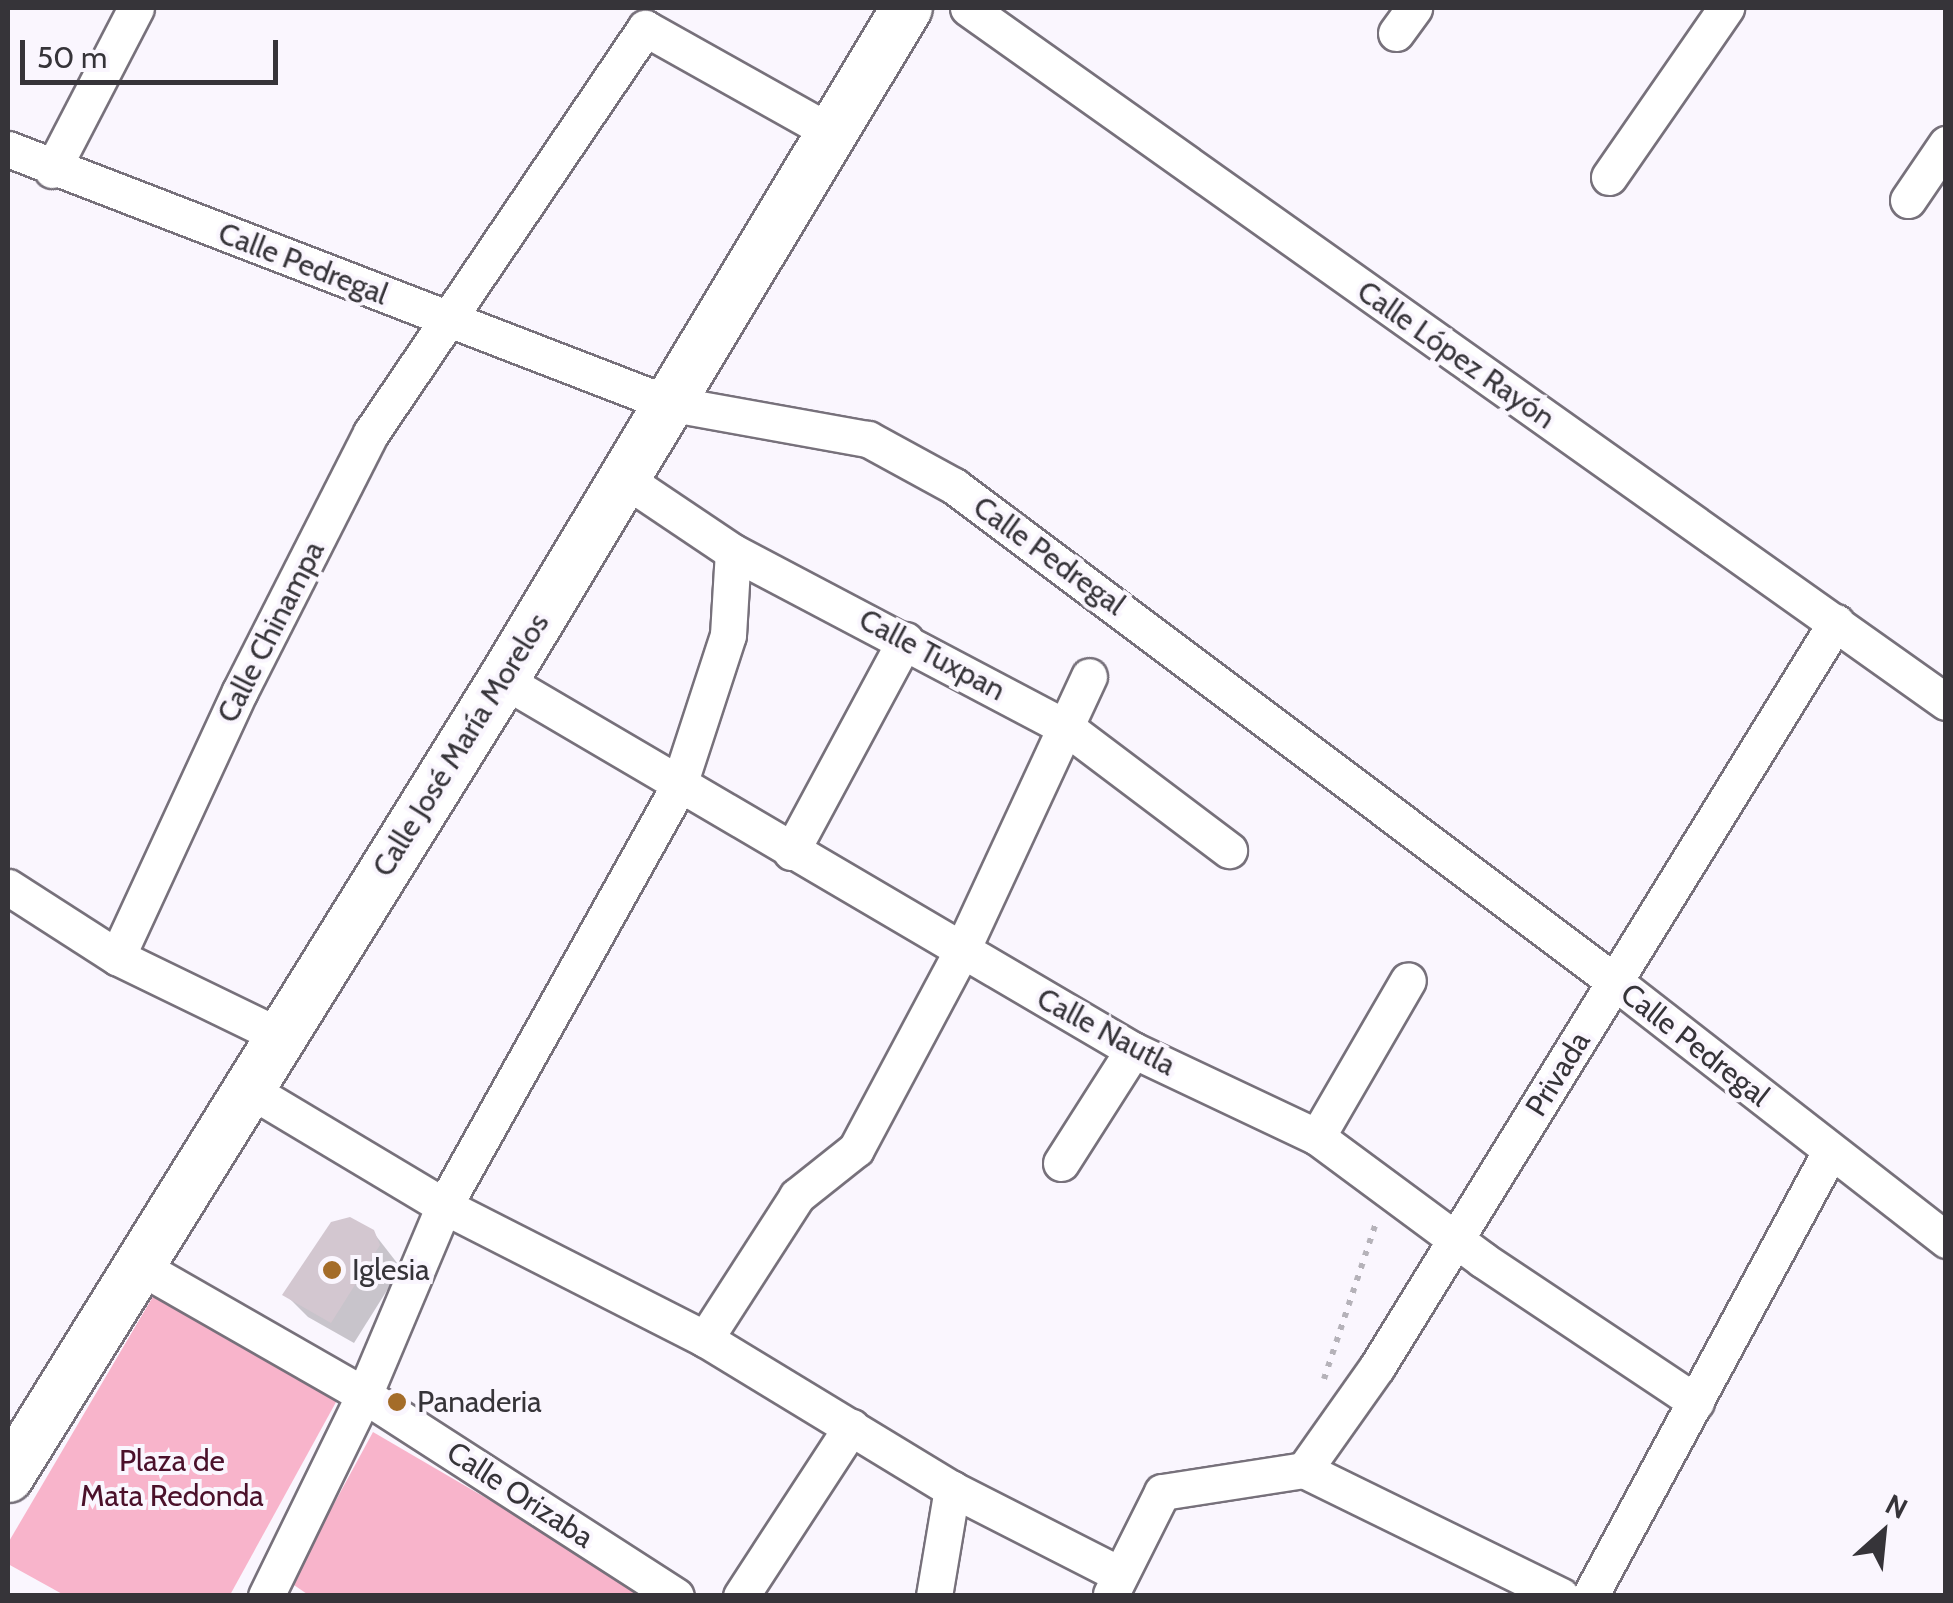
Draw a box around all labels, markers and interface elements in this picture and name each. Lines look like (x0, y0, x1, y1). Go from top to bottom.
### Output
scale bar (25, 20, 282, 82)
text: 50 m (37, 39, 107, 76)
street label: Calle Pedregal (213, 215, 393, 313)
street label: Calle López Rayón (1350, 273, 1562, 437)
street label: Calle Pedregal (966, 489, 1132, 623)
street label: Calle Chinampa (210, 535, 332, 729)
street label: Calle Tuxpan (853, 602, 1011, 708)
street label: Calle José María Morelos (365, 607, 557, 883)
street label: Calle Pedregal (1614, 976, 1776, 1114)
street label: Calle Nautla (1031, 981, 1181, 1083)
street label: Privada (1518, 1025, 1598, 1123)
place label: Iglesia (352, 1252, 430, 1288)
marker: Iglesia (321, 1259, 343, 1281)
place label: Panaderia (417, 1384, 542, 1420)
marker: Panaderia (386, 1391, 408, 1413)
street label: Calle Orizaba (440, 1434, 600, 1556)
park label: Plaza de Mata Redonda (80, 1443, 264, 1514)
north arrow (1833, 1483, 1933, 1583)
text: N (1880, 1487, 1913, 1526)

